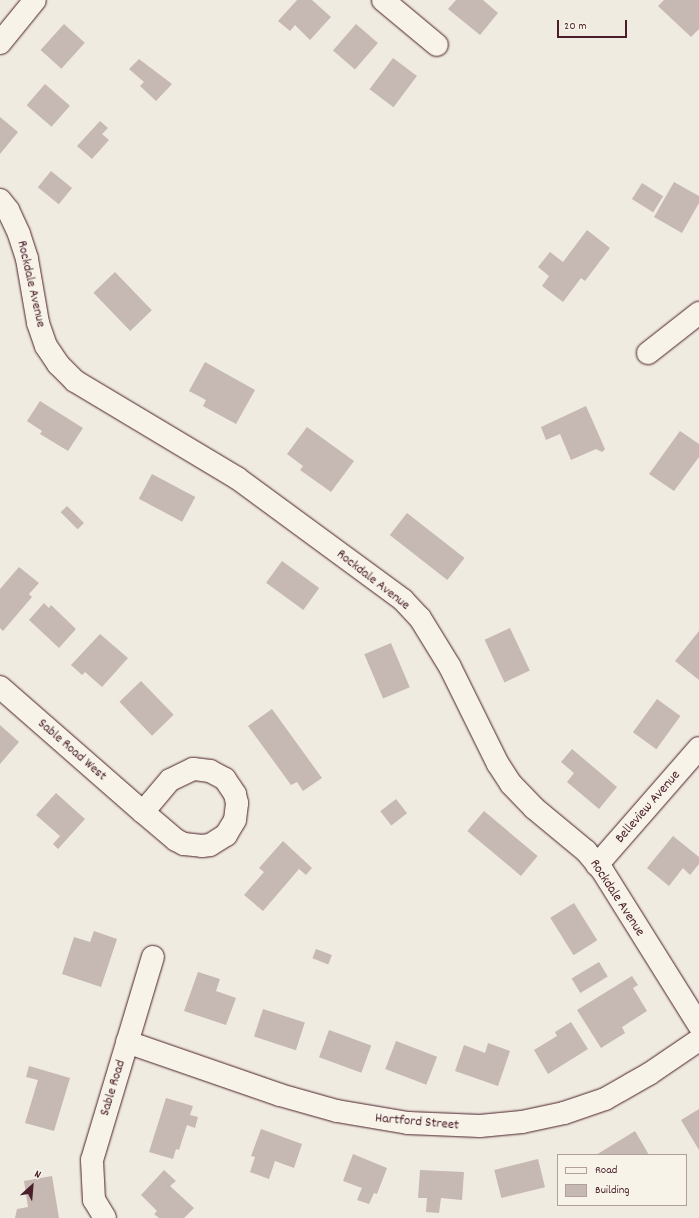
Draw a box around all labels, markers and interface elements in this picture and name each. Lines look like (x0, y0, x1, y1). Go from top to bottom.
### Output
scale bar (559, 12, 629, 38)
text: 20 m (564, 18, 587, 35)
street label: Rockdale Avenue (13, 239, 49, 329)
street label: Rockdale Avenue (333, 546, 413, 614)
street label: Sable Road West (34, 715, 110, 785)
street label: Belleview Avenue (612, 767, 684, 847)
street label: Rockdale Avenue (586, 856, 648, 940)
street label: Sable Road (97, 1058, 129, 1118)
street label: Hartford Street (374, 1110, 460, 1134)
legend (557, 1154, 687, 1206)
text: Road (595, 1162, 617, 1179)
north arrow (12, 1166, 52, 1206)
text: N (31, 1167, 43, 1184)
text: Building (595, 1182, 630, 1199)

